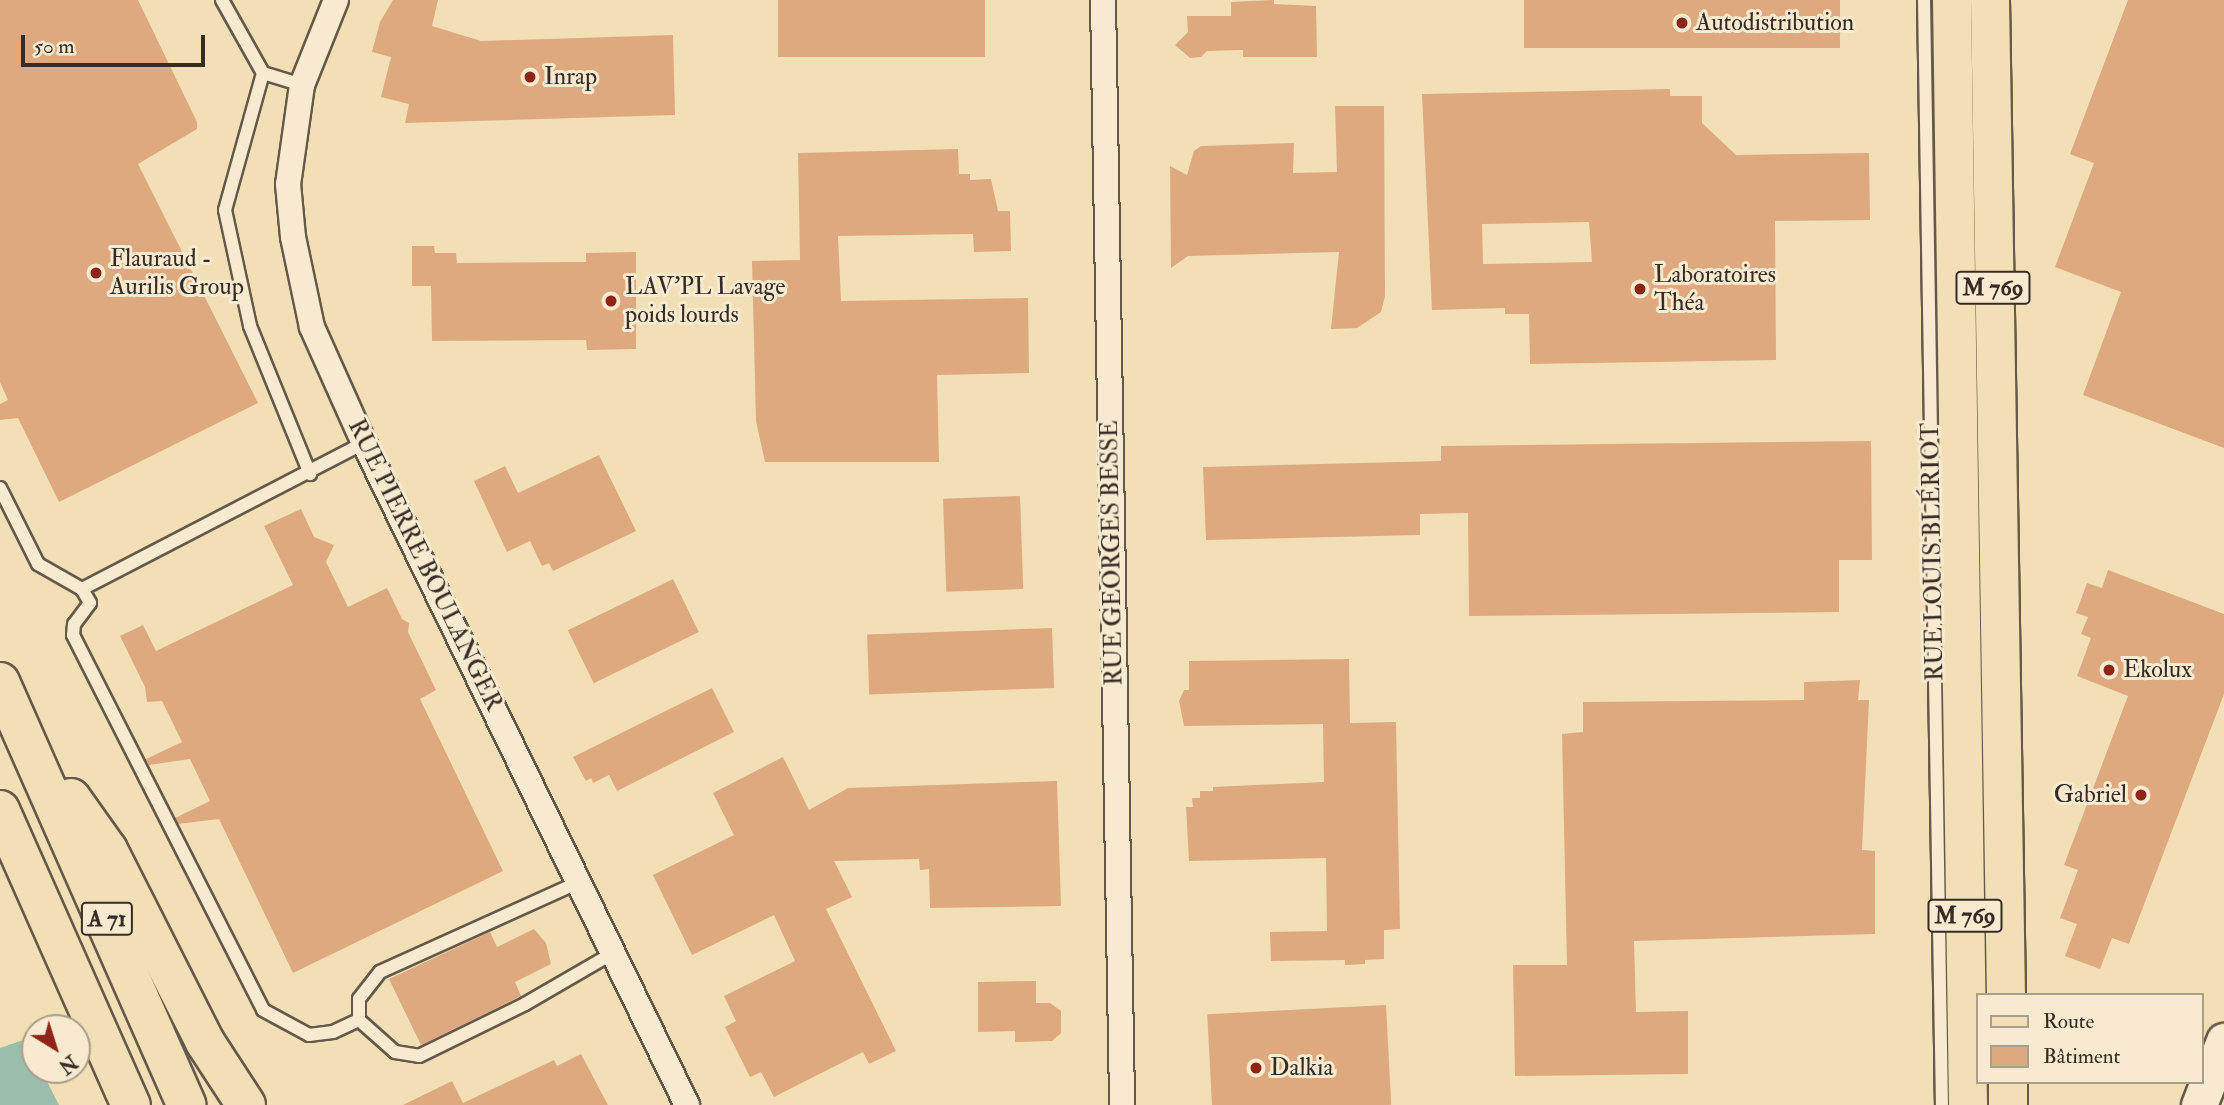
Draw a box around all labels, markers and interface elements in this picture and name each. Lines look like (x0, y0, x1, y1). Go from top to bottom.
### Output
place label: Autodistribution (1696, 9, 1854, 37)
marker: Autodistribution (1674, 15, 1690, 31)
scale bar (24, 21, 208, 65)
text: 50 m (34, 33, 75, 60)
place label: Inrap (544, 63, 597, 91)
marker: Inrap (522, 69, 538, 85)
place label: Flauraud - Aurilis Group (110, 245, 244, 301)
place label: Laboratoires Théa (1654, 261, 1776, 317)
marker: Flauraud - Aurilis Group (88, 265, 104, 281)
road number: M 769 (1954, 268, 2032, 308)
place label: LAV'PL Lavage poids lourds (625, 273, 785, 329)
marker: Laboratoires Théa (1632, 281, 1648, 297)
marker: LAV'PL Lavage poids lourds (603, 293, 619, 309)
street label: RUE PIERRE BOULANGER (342, 415, 508, 715)
street label: RUE GEORGES BESSE (1095, 420, 1129, 686)
street label: RUE LOUIS BLÉRIOT (1916, 423, 1950, 681)
place label: Ekolux (2123, 656, 2192, 684)
marker: Ekolux (2101, 662, 2117, 678)
place label: Gabriel (2054, 781, 2127, 809)
marker: Gabriel (2133, 787, 2149, 803)
road number: M 769 (1926, 897, 2004, 936)
road number: A 71 (81, 900, 133, 938)
legend (1976, 993, 2203, 1084)
text: Route (2043, 1008, 2094, 1035)
north arrow (21, 1014, 91, 1084)
text: Bâtiment (2043, 1043, 2120, 1070)
text: N (54, 1049, 82, 1079)
place label: Dalkia (1270, 1054, 1333, 1082)
marker: Dalkia (1248, 1060, 1264, 1076)

